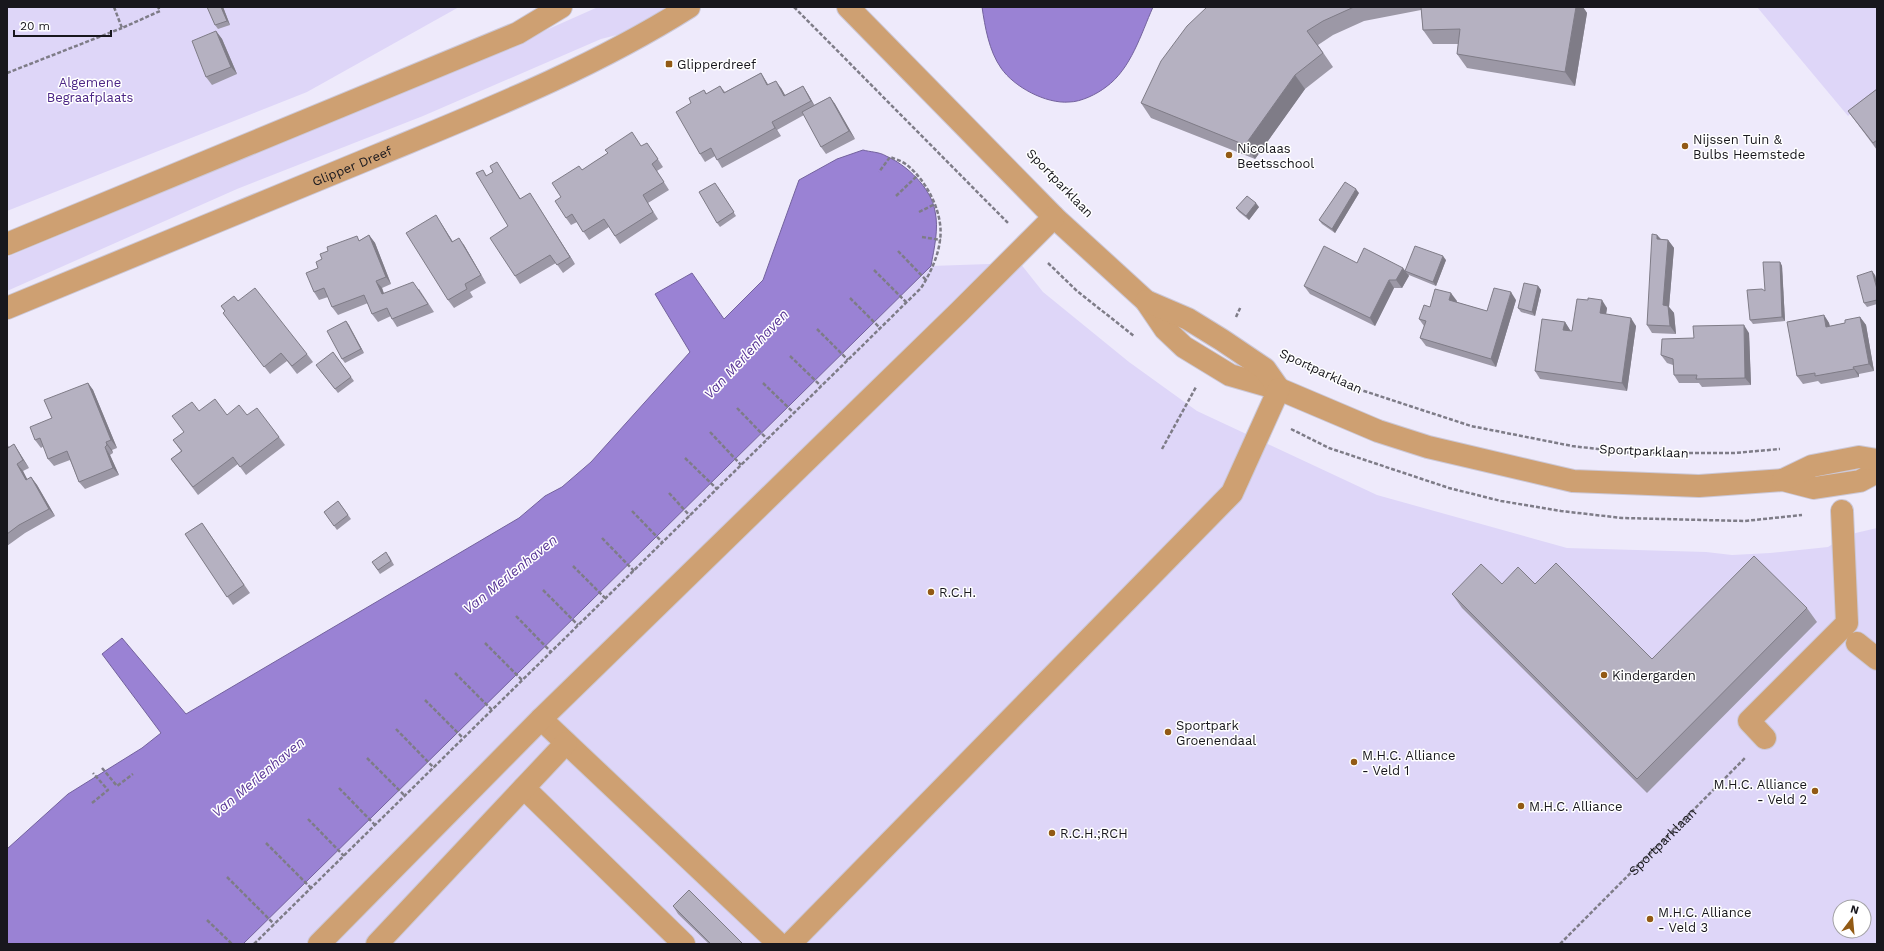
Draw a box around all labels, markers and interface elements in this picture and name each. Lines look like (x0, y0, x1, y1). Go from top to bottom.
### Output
scale bar (14, 12, 111, 38)
text: 20 m (20, 19, 50, 33)
place label: Glipperdreef (677, 57, 756, 72)
marker: Glipperdreef (664, 59, 674, 69)
park label: Algemene Begraafplaats (47, 75, 133, 105)
place label: Nijssen Tuin & Bulbs Heemstede (1693, 132, 1805, 162)
place label: Nicolaas Beetsschool (1237, 141, 1314, 171)
marker: Nijssen Tuin & Bulbs Heemstede (1680, 141, 1690, 151)
street label: Glipper Dreef (310, 143, 394, 189)
street label: Sportparklaan (1024, 146, 1096, 220)
marker: Nicolaas Beetsschool (1224, 150, 1234, 160)
water label: Van Merlenhaven (701, 306, 791, 402)
street label: Sportparklaan (1277, 345, 1365, 397)
street label: Sportparklaan (1599, 441, 1689, 461)
water label: Van Merlenhaven (460, 531, 560, 617)
place label: R.C.H. (939, 585, 976, 600)
marker: R.C.H. (926, 587, 936, 597)
place label: Kindergarden (1612, 668, 1696, 683)
marker: Kindergarden (1599, 670, 1609, 680)
place label: Sportpark Groenendaal (1176, 718, 1256, 748)
marker: Sportpark Groenendaal (1163, 727, 1173, 737)
water label: Van Merlenhaven (208, 734, 308, 820)
place label: M.H.C. Alliance - Veld 1 (1362, 748, 1456, 778)
marker: M.H.C. Alliance - Veld 1 (1349, 757, 1359, 767)
place label: M.H.C. Alliance - Veld 2 (1714, 777, 1807, 807)
marker: M.H.C. Alliance - Veld 2 (1810, 786, 1820, 796)
place label: M.H.C. Alliance (1529, 799, 1623, 814)
marker: M.H.C. Alliance (1516, 801, 1526, 811)
street label: Sportparklaan (1625, 804, 1699, 878)
place label: R.C.H.;RCH (1060, 826, 1128, 841)
marker: R.C.H.;RCH (1047, 828, 1057, 838)
north arrow (1832, 899, 1872, 939)
text: N (1849, 902, 1860, 917)
place label: M.H.C. Alliance - Veld 3 (1658, 905, 1752, 935)
marker: M.H.C. Alliance - Veld 3 (1645, 914, 1655, 924)

